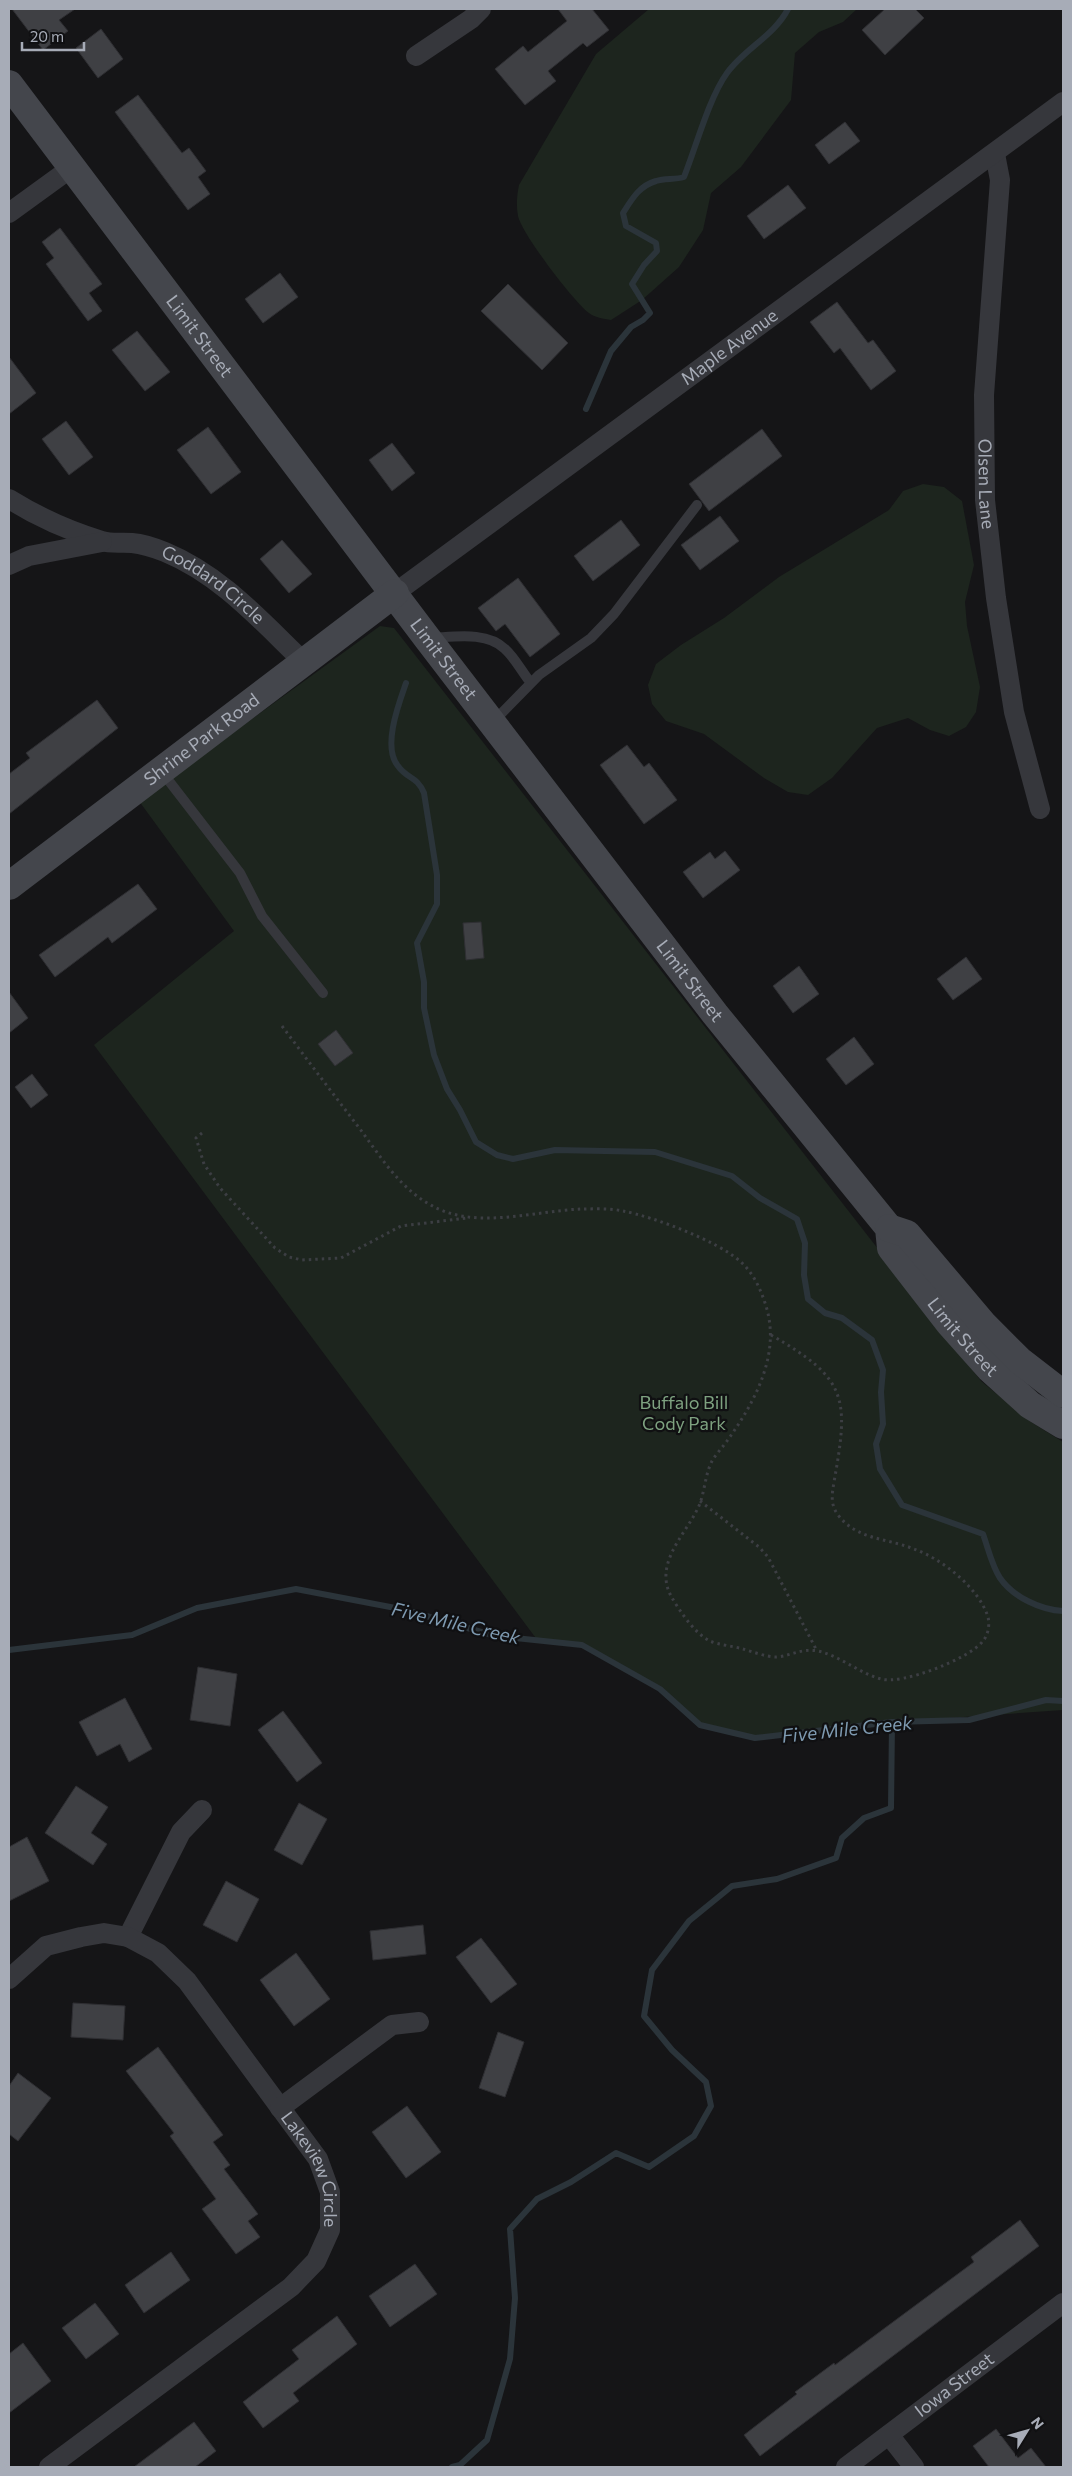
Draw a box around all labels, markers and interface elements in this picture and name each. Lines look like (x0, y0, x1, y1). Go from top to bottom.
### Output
scale bar (22, 20, 85, 52)
text: 20 m (30, 27, 64, 45)
street label: Limit Street (162, 290, 238, 381)
street label: Maple Avenue (676, 304, 782, 389)
street label: Olsen Lane (974, 439, 1000, 530)
street label: Goddard Circle (159, 540, 270, 628)
street label: Limit Street (406, 614, 482, 704)
street label: Shrine Park Road (139, 688, 263, 790)
street label: Limit Street (652, 935, 729, 1026)
street label: Limit Street (923, 1293, 1003, 1381)
park label: Buffalo Bill Cody Park (640, 1391, 728, 1434)
water label: Five Mile Creek (390, 1597, 523, 1649)
water label: Five Mile Creek (781, 1710, 914, 1747)
street label: Lakeview Circle (277, 2107, 342, 2227)
street label: Iowa Street (910, 2347, 998, 2421)
north arrow (1002, 2406, 1052, 2456)
text: N (1028, 2414, 1048, 2432)

